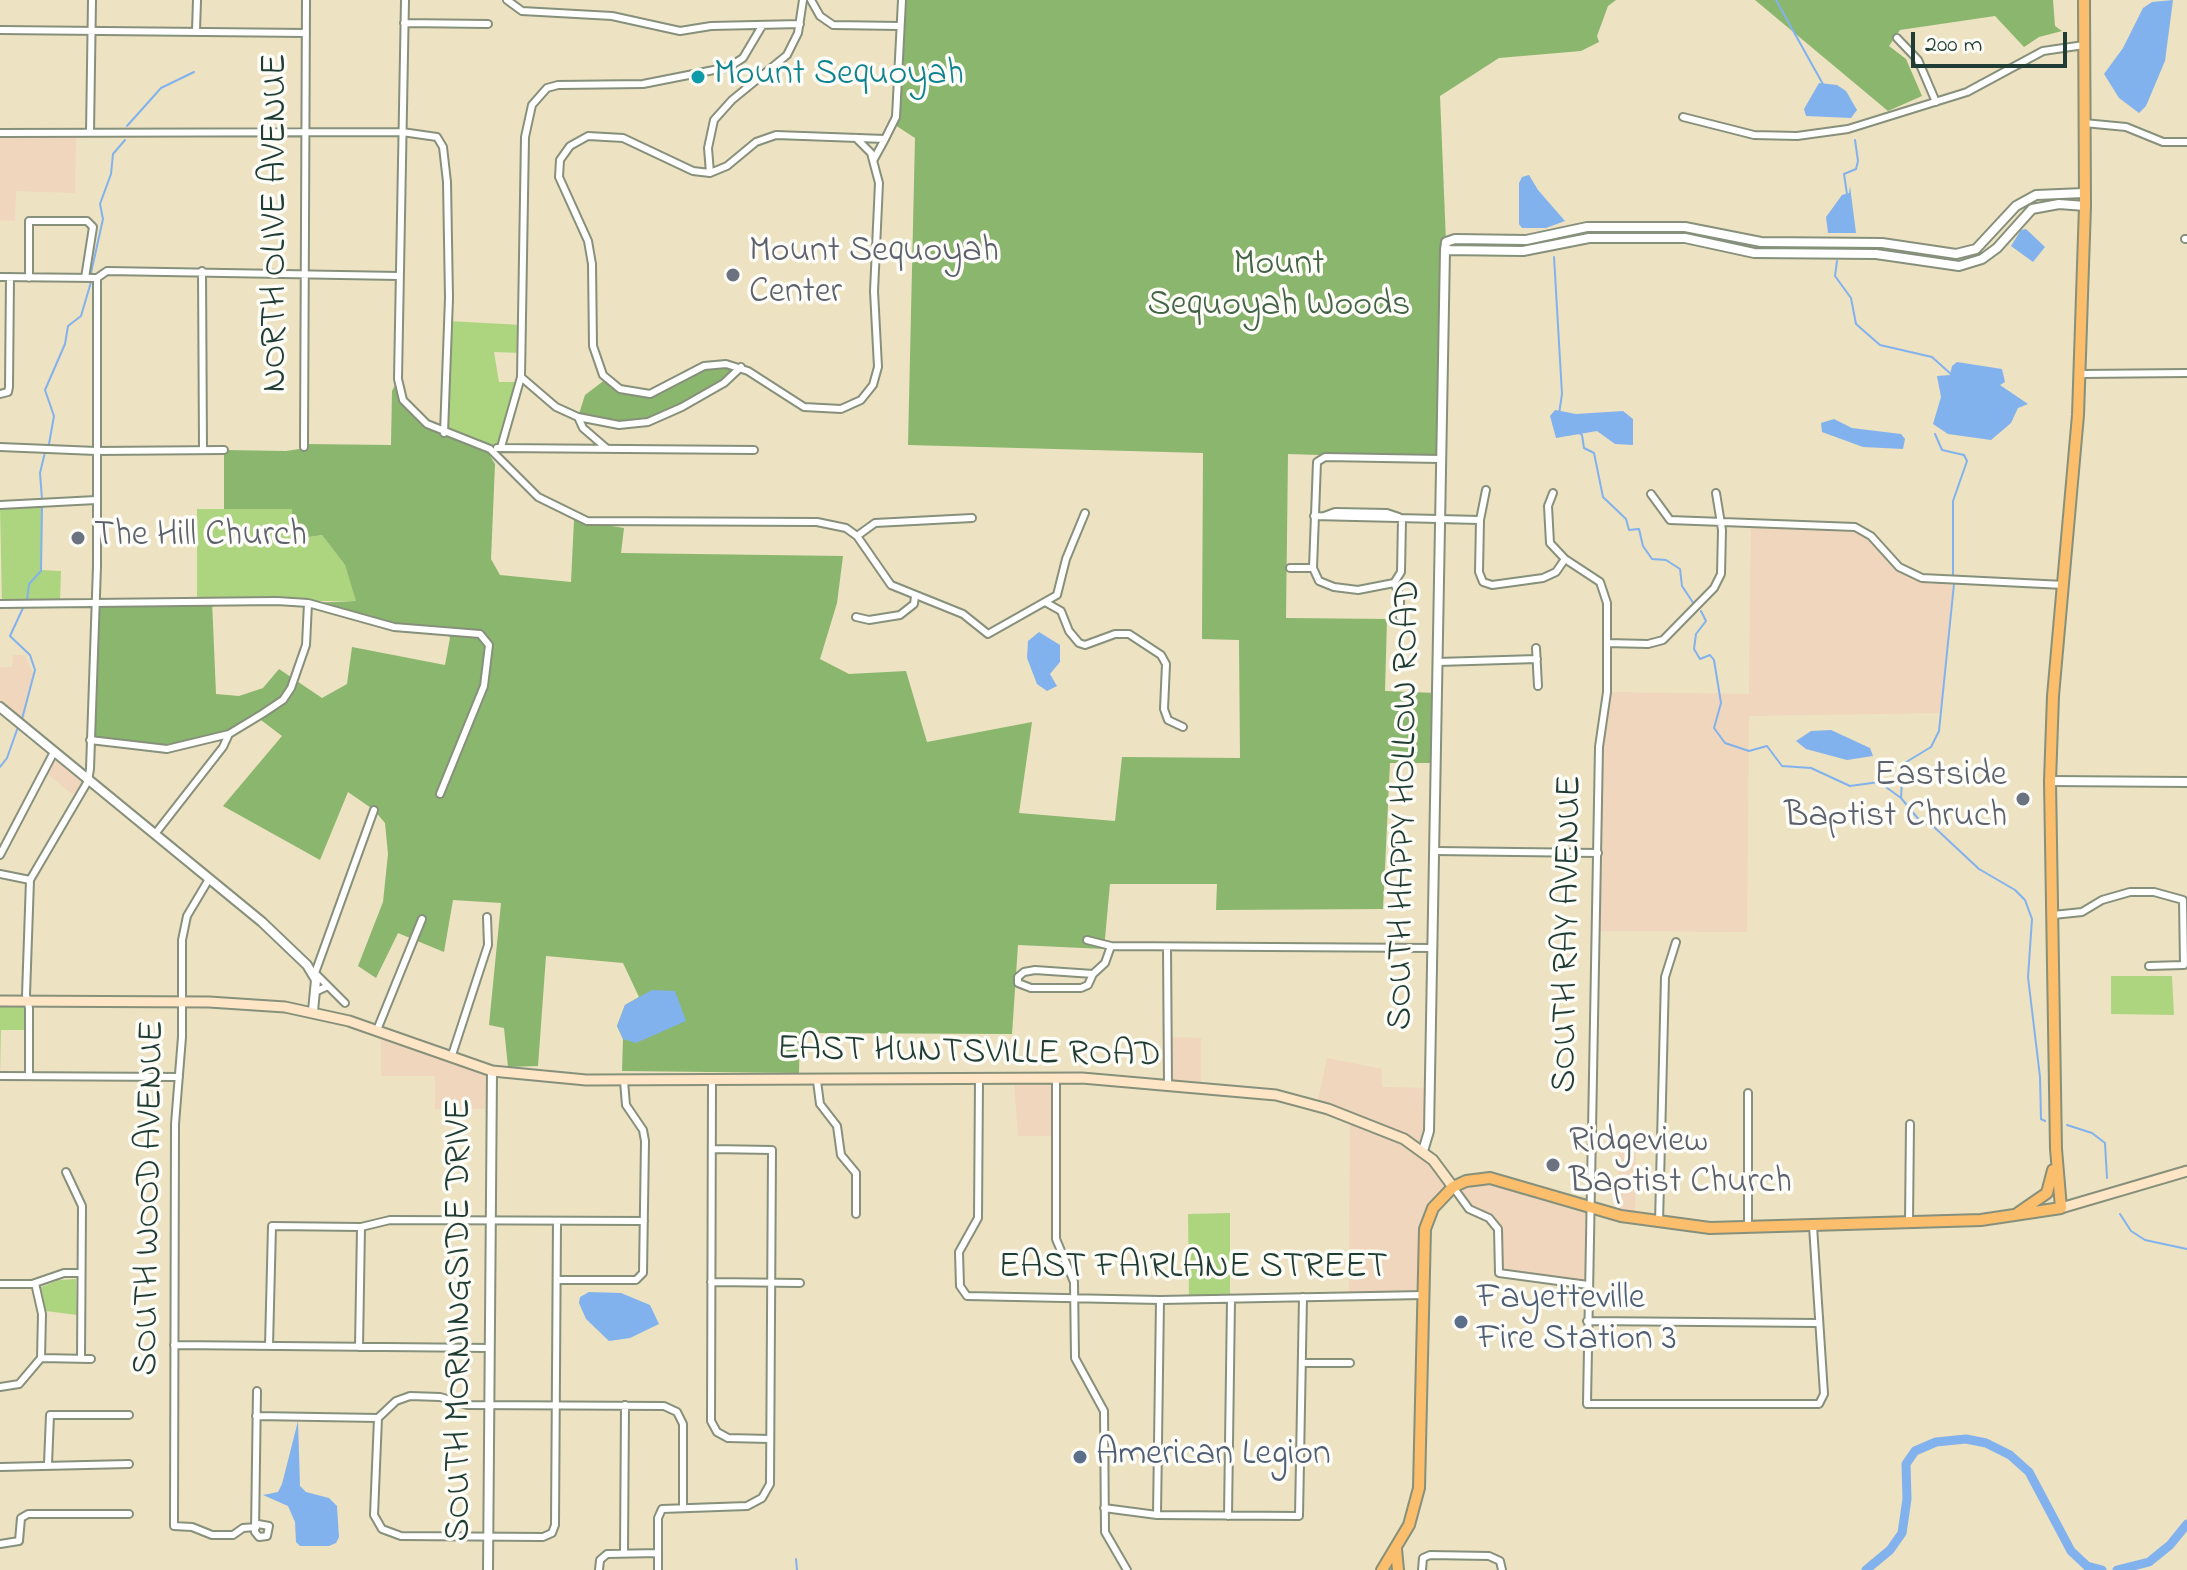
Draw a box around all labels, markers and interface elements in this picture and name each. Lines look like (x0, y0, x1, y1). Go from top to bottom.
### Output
scale bar (1915, 16, 2071, 66)
text: 200 m (1925, 28, 1982, 63)
street label: NORTH OLIVE AVENUE (256, 53, 300, 393)
place label: Mount Sequoyah (714, 55, 964, 99)
marker: Mount Sequoyah (689, 68, 707, 86)
place label: Mount Sequoyah Center (749, 232, 999, 317)
park label: Mount Sequoyah Woods (1148, 245, 1410, 330)
marker: Mount Sequoyah Center (724, 266, 742, 284)
place label: The Hill Church (94, 516, 307, 560)
marker: The Hill Church (69, 529, 87, 547)
street label: SOUTH HAPPY HOLLOW ROAD (1381, 579, 1433, 1031)
place label: Eastside Baptist Chruch (1784, 756, 2007, 841)
street label: SOUTH RAY AVENUE (1546, 775, 1594, 1093)
marker: Eastside Baptist Chruch (2014, 790, 2032, 808)
street label: SOUTH WOOD AVENUE (127, 1020, 177, 1376)
street label: EAST HUNTSVILLE ROAD (777, 1030, 1161, 1080)
street label: SOUTH MORNINGSIDE DRIVE (440, 1098, 484, 1542)
place label: Ridgeview Baptist Church (1569, 1122, 1792, 1207)
marker: Ridgeview Baptist Church (1544, 1156, 1562, 1174)
street label: EAST FAIRLANE STREET (998, 1248, 1388, 1292)
place label: Fayetteville Fire Station 3 (1477, 1279, 1677, 1364)
marker: Fayetteville Fire Station 3 (1452, 1313, 1470, 1331)
place label: American Legion (1096, 1435, 1331, 1479)
marker: American Legion (1071, 1448, 1089, 1466)

